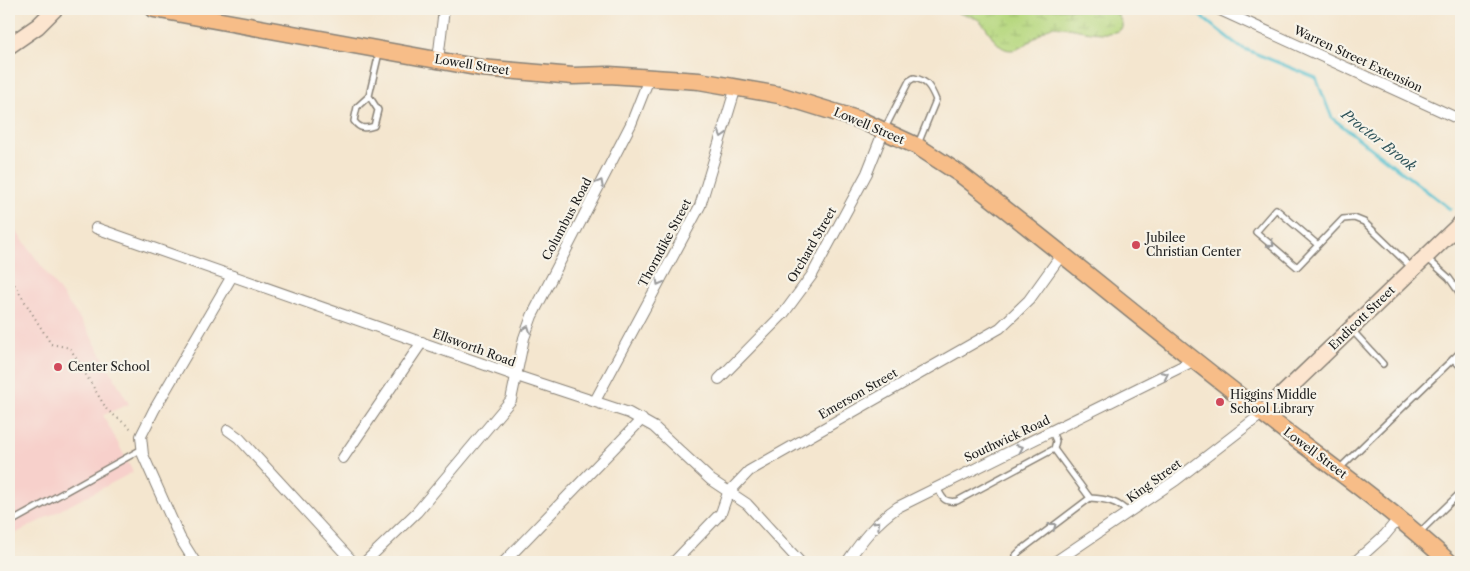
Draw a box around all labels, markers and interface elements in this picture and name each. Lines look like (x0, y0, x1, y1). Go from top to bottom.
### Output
street label: Warren Street Extension (1290, 22, 1425, 95)
street label: Lowell Street (434, 51, 511, 78)
street label: Lowell Street (831, 104, 908, 147)
water label: Proctor Brook (1337, 105, 1421, 175)
one-way arrow (718, 129, 728, 137)
street label: Columbus Road (538, 174, 595, 263)
one-way arrow (594, 180, 604, 189)
street label: Thorndike Street (635, 195, 694, 289)
street label: Orchard Street (784, 204, 840, 285)
place label: Jubilee Christian Center (1144, 230, 1241, 259)
one-way arrow (1265, 238, 1274, 247)
marker: Jubilee Christian Center (1130, 239, 1142, 251)
one-way arrow (655, 277, 665, 286)
street label: Endicott Street (1325, 282, 1398, 353)
one-way arrow (521, 325, 531, 333)
street label: Ellsworth Road (431, 326, 518, 370)
place label: Center School (68, 359, 150, 374)
marker: Center School (52, 361, 64, 373)
street label: Emerson Street (816, 365, 900, 422)
one-way arrow (1160, 372, 1169, 382)
place label: Higgins Middle School Library (1230, 387, 1317, 416)
marker: Higgins Middle School Library (1214, 396, 1226, 408)
street label: Southwick Road (962, 412, 1053, 465)
street label: Lowell Street (1281, 424, 1351, 482)
one-way arrow (1015, 443, 1024, 454)
street label: King Street (1123, 455, 1185, 505)
one-way arrow (871, 521, 880, 530)
one-way arrow (1047, 523, 1057, 532)

